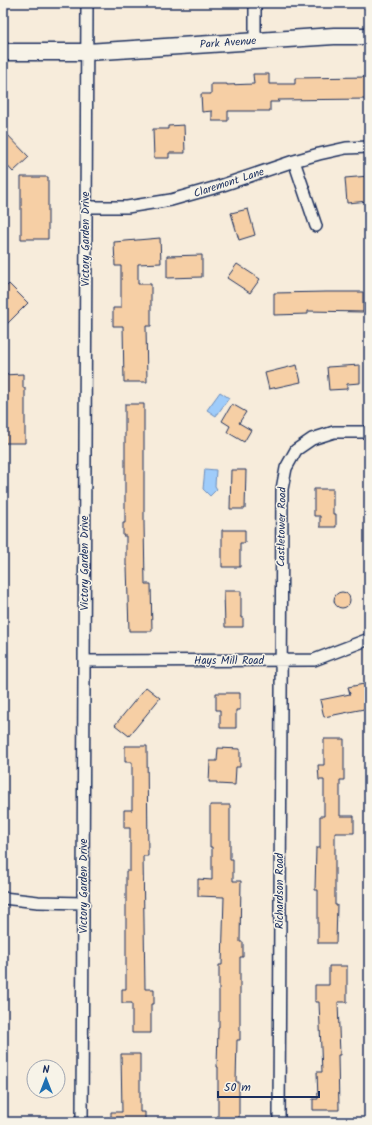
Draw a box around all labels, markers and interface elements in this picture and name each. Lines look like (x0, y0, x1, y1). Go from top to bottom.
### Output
street label: Park Avenue (199, 32, 257, 54)
street label: Claremont Lane (191, 163, 267, 203)
street label: Victory Garden Drive (77, 191, 95, 287)
street label: Castletower Road (272, 486, 292, 567)
street label: Victory Garden Drive (76, 515, 94, 611)
street label: Hays Mill Road (194, 652, 264, 670)
street label: Victory Garden Drive (75, 838, 93, 934)
street label: Richardson Road (271, 852, 289, 929)
north arrow (26, 1059, 66, 1099)
text: N (43, 1061, 50, 1079)
scale bar (218, 1073, 319, 1099)
text: 50 m (224, 1078, 251, 1097)

